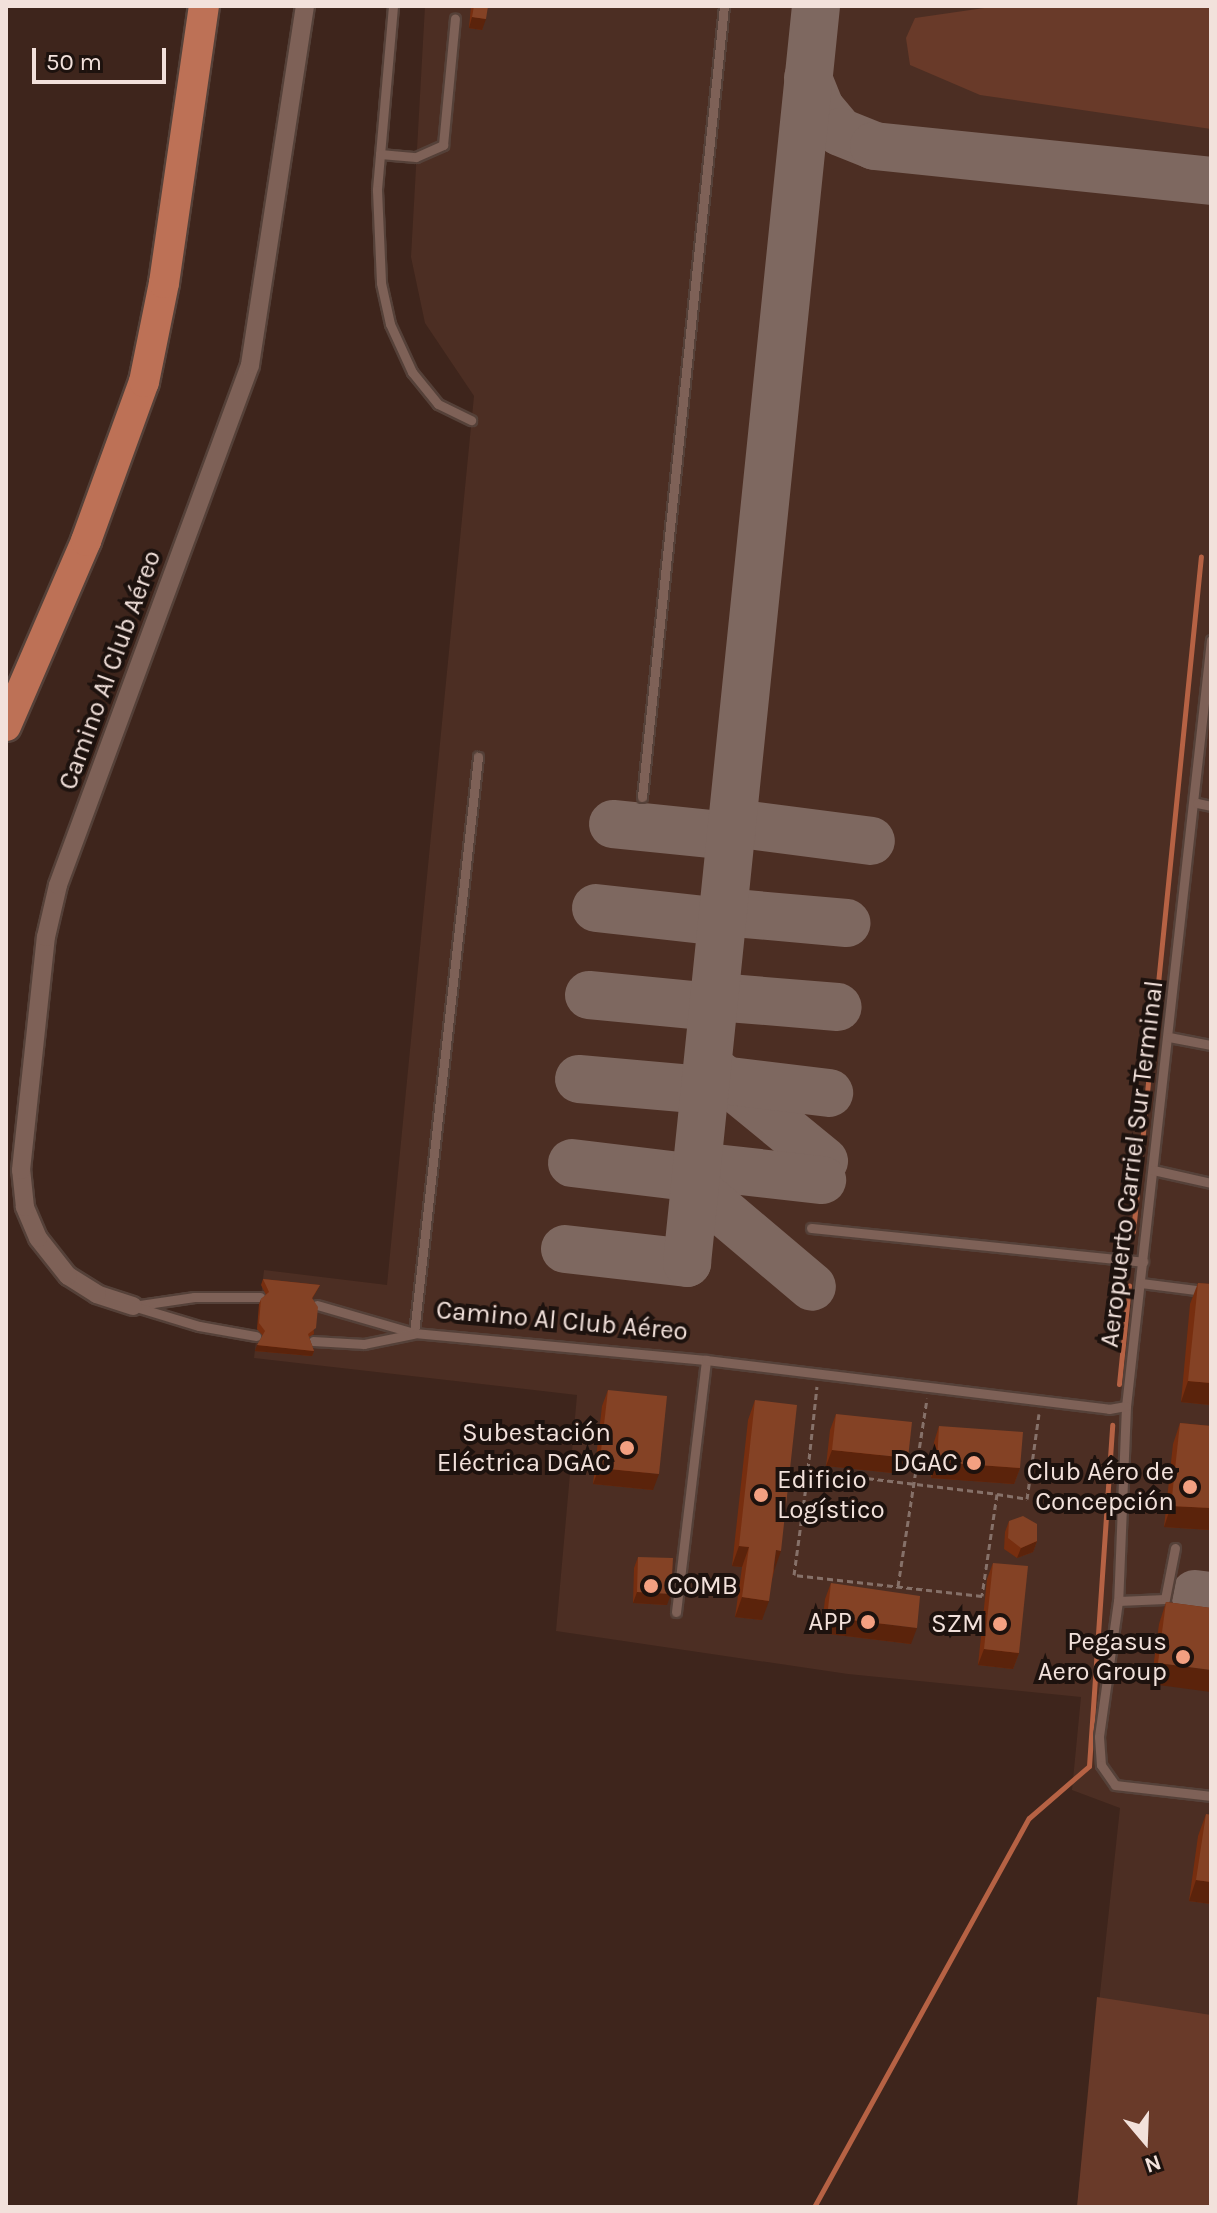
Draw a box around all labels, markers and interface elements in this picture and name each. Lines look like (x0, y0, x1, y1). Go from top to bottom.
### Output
scale bar (36, 32, 170, 82)
text: 50 m (46, 48, 102, 76)
street label: Camino Al Club Aéreo (52, 546, 168, 794)
street label: Aeropuerto Carriel Sur Terminal (1094, 979, 1170, 1349)
street label: Camino Al Club Aéreo (435, 1294, 689, 1348)
place label: Subestación Eléctrica DGAC (437, 1417, 611, 1478)
marker: Subestación Eléctrica DGAC (618, 1439, 636, 1457)
place label: DGAC (893, 1447, 958, 1479)
marker: DGAC (965, 1454, 983, 1472)
place label: Club Aéro de Concepción (1027, 1456, 1174, 1518)
place label: Edificio Logístico (777, 1464, 885, 1526)
marker: Club Aéro de Concepción (1181, 1478, 1199, 1496)
marker: Edificio Logístico (752, 1486, 770, 1504)
place label: COMB (667, 1570, 738, 1602)
marker: COMB (642, 1577, 660, 1595)
place label: APP (808, 1606, 852, 1638)
place label: SZM (931, 1608, 984, 1640)
marker: APP (859, 1613, 877, 1631)
marker: SZM (991, 1615, 1009, 1633)
place label: Pegasus Aero Group (1038, 1626, 1167, 1688)
marker: Pegasus Aero Group (1174, 1648, 1192, 1666)
north arrow (1105, 2101, 1185, 2181)
text: N (1141, 2149, 1165, 2179)

